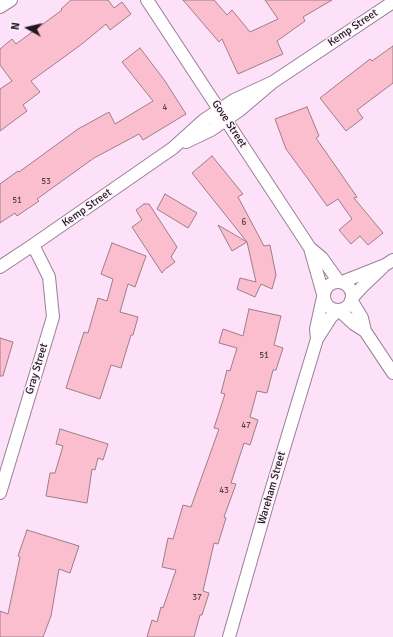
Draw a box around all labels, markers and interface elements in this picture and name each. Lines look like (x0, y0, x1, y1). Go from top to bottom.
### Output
street label: Kemp Street (325, 6, 381, 50)
north arrow (8, 8, 48, 48)
text: N (9, 22, 23, 31)
street label: Gove Street (209, 98, 249, 150)
house number: 4 (163, 103, 167, 113)
house number: 53 (41, 177, 51, 187)
street label: Kemp Street (60, 186, 114, 230)
house number: 51 (12, 196, 22, 206)
house number: 6 (242, 218, 246, 228)
street label: Gray Street (23, 342, 51, 396)
house number: 51 (259, 351, 269, 361)
house number: 47 (241, 421, 251, 431)
street label: Wareham Street (255, 450, 289, 526)
house number: 43 (219, 486, 229, 496)
house number: 37 (192, 593, 202, 603)

